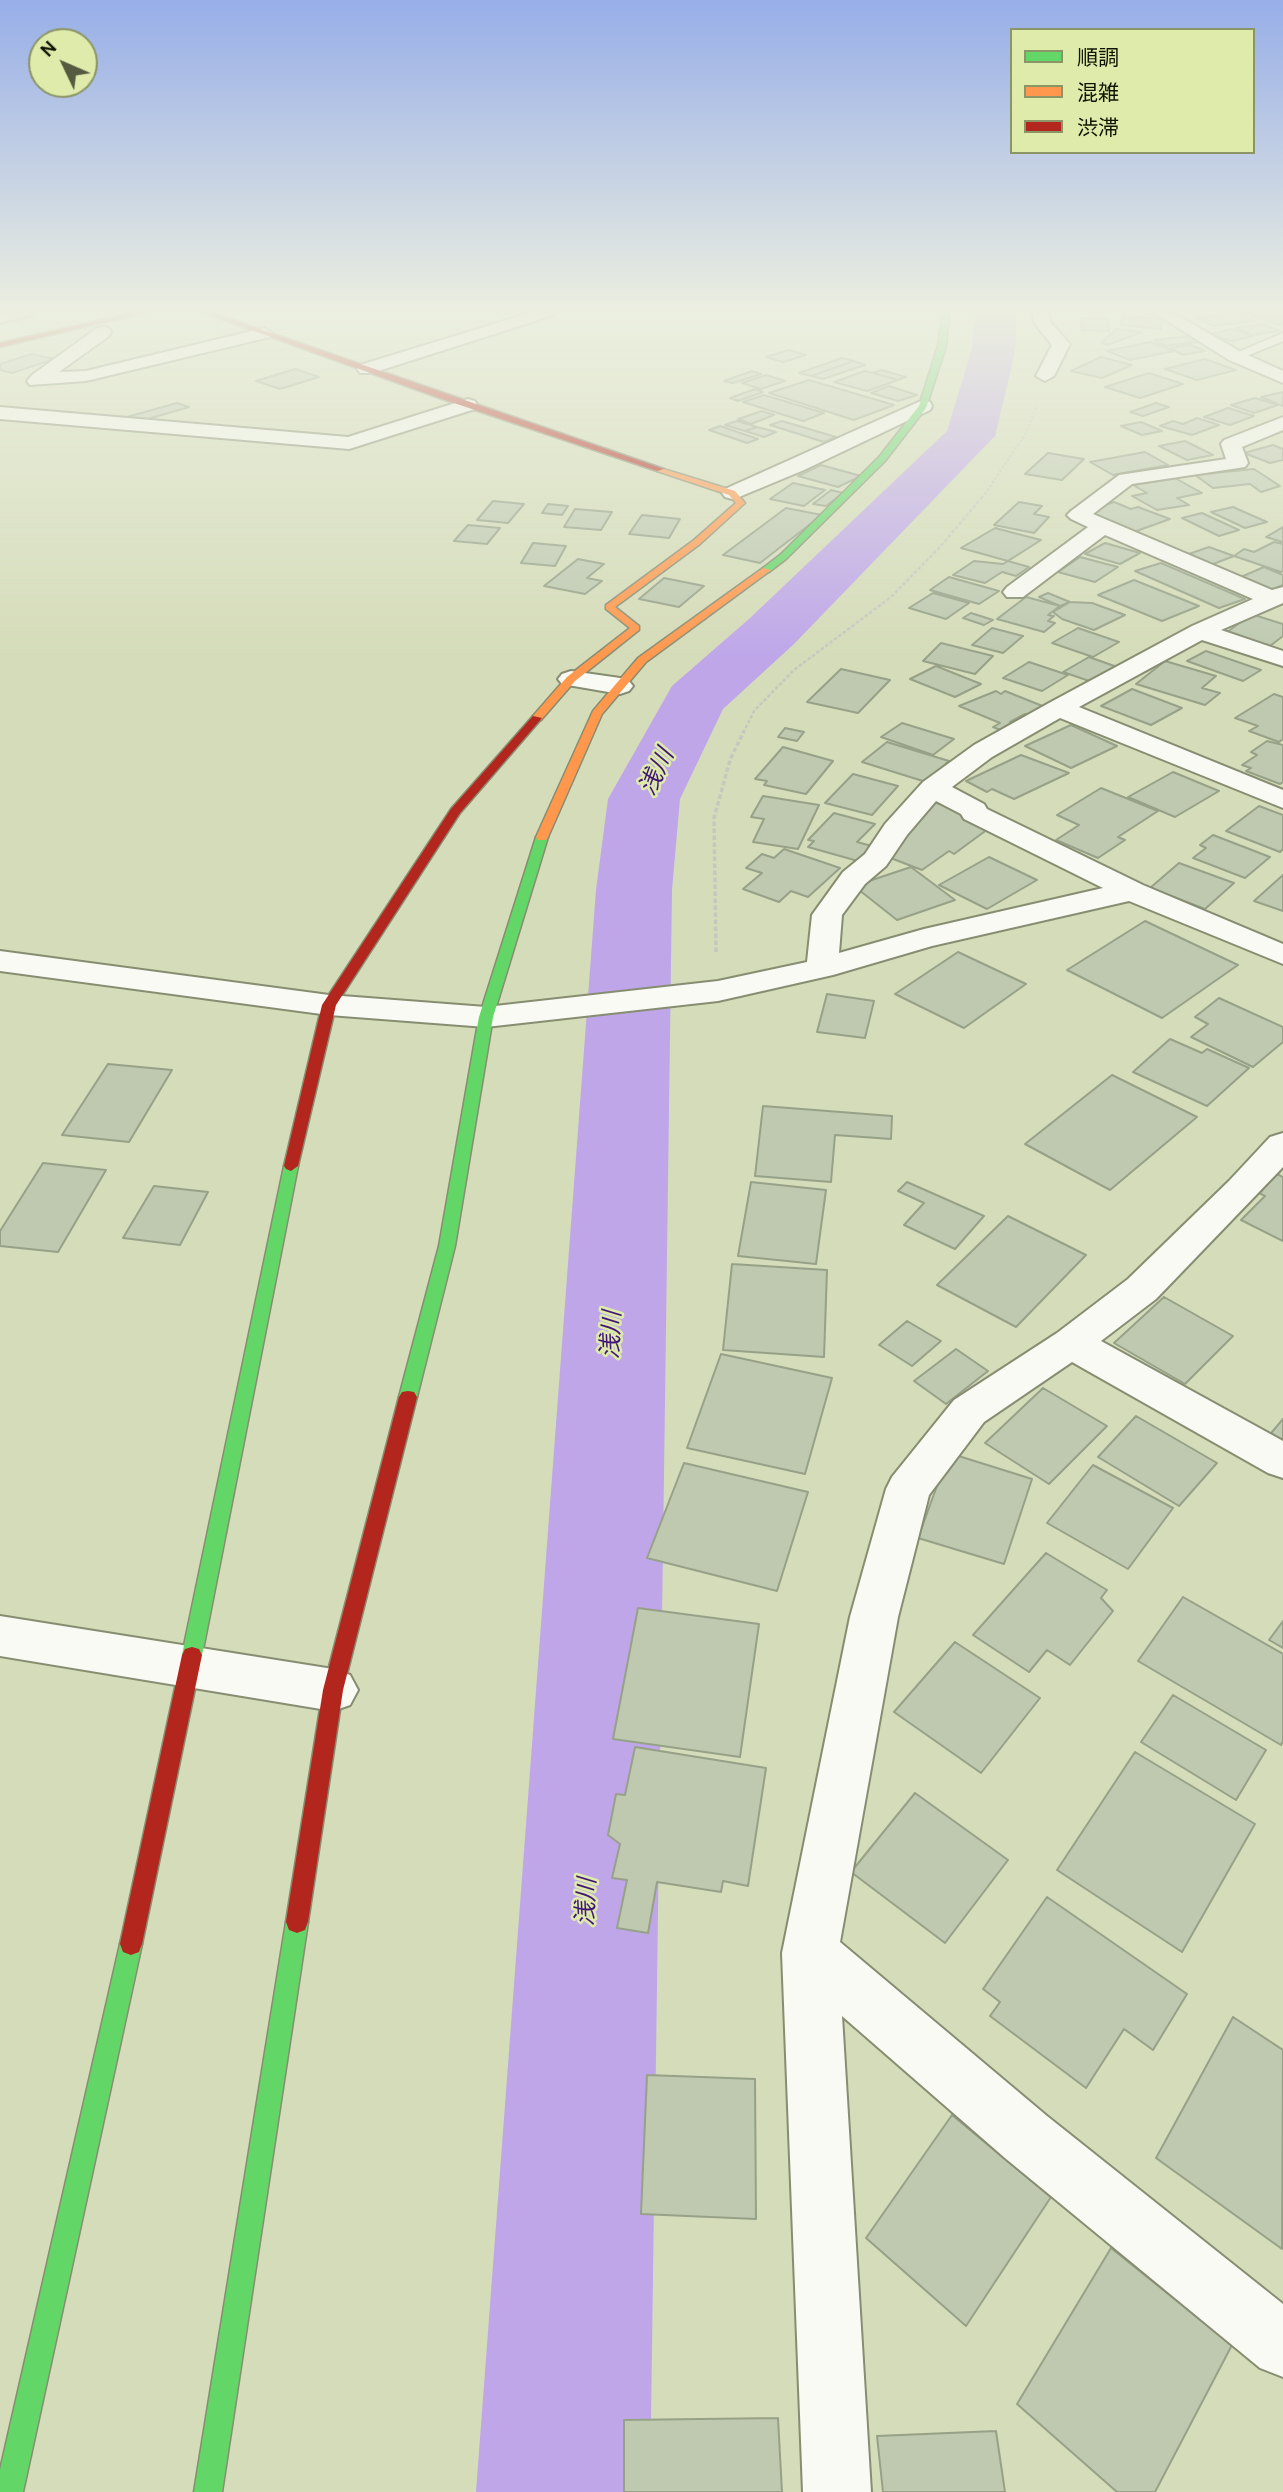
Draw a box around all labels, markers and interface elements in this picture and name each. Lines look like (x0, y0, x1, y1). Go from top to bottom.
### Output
north arrow (28, 28, 98, 98)
legend (1010, 28, 1255, 154)
text: N (36, 37, 63, 63)
text: 順調 (1077, 46, 1119, 73)
text: 混雑 (1077, 81, 1119, 108)
text: 渋滞 (1077, 116, 1119, 143)
water label: 浅川 (636, 745, 682, 801)
water label: 浅川 (598, 1310, 630, 1360)
water label: 浅川 (573, 1877, 605, 1927)

